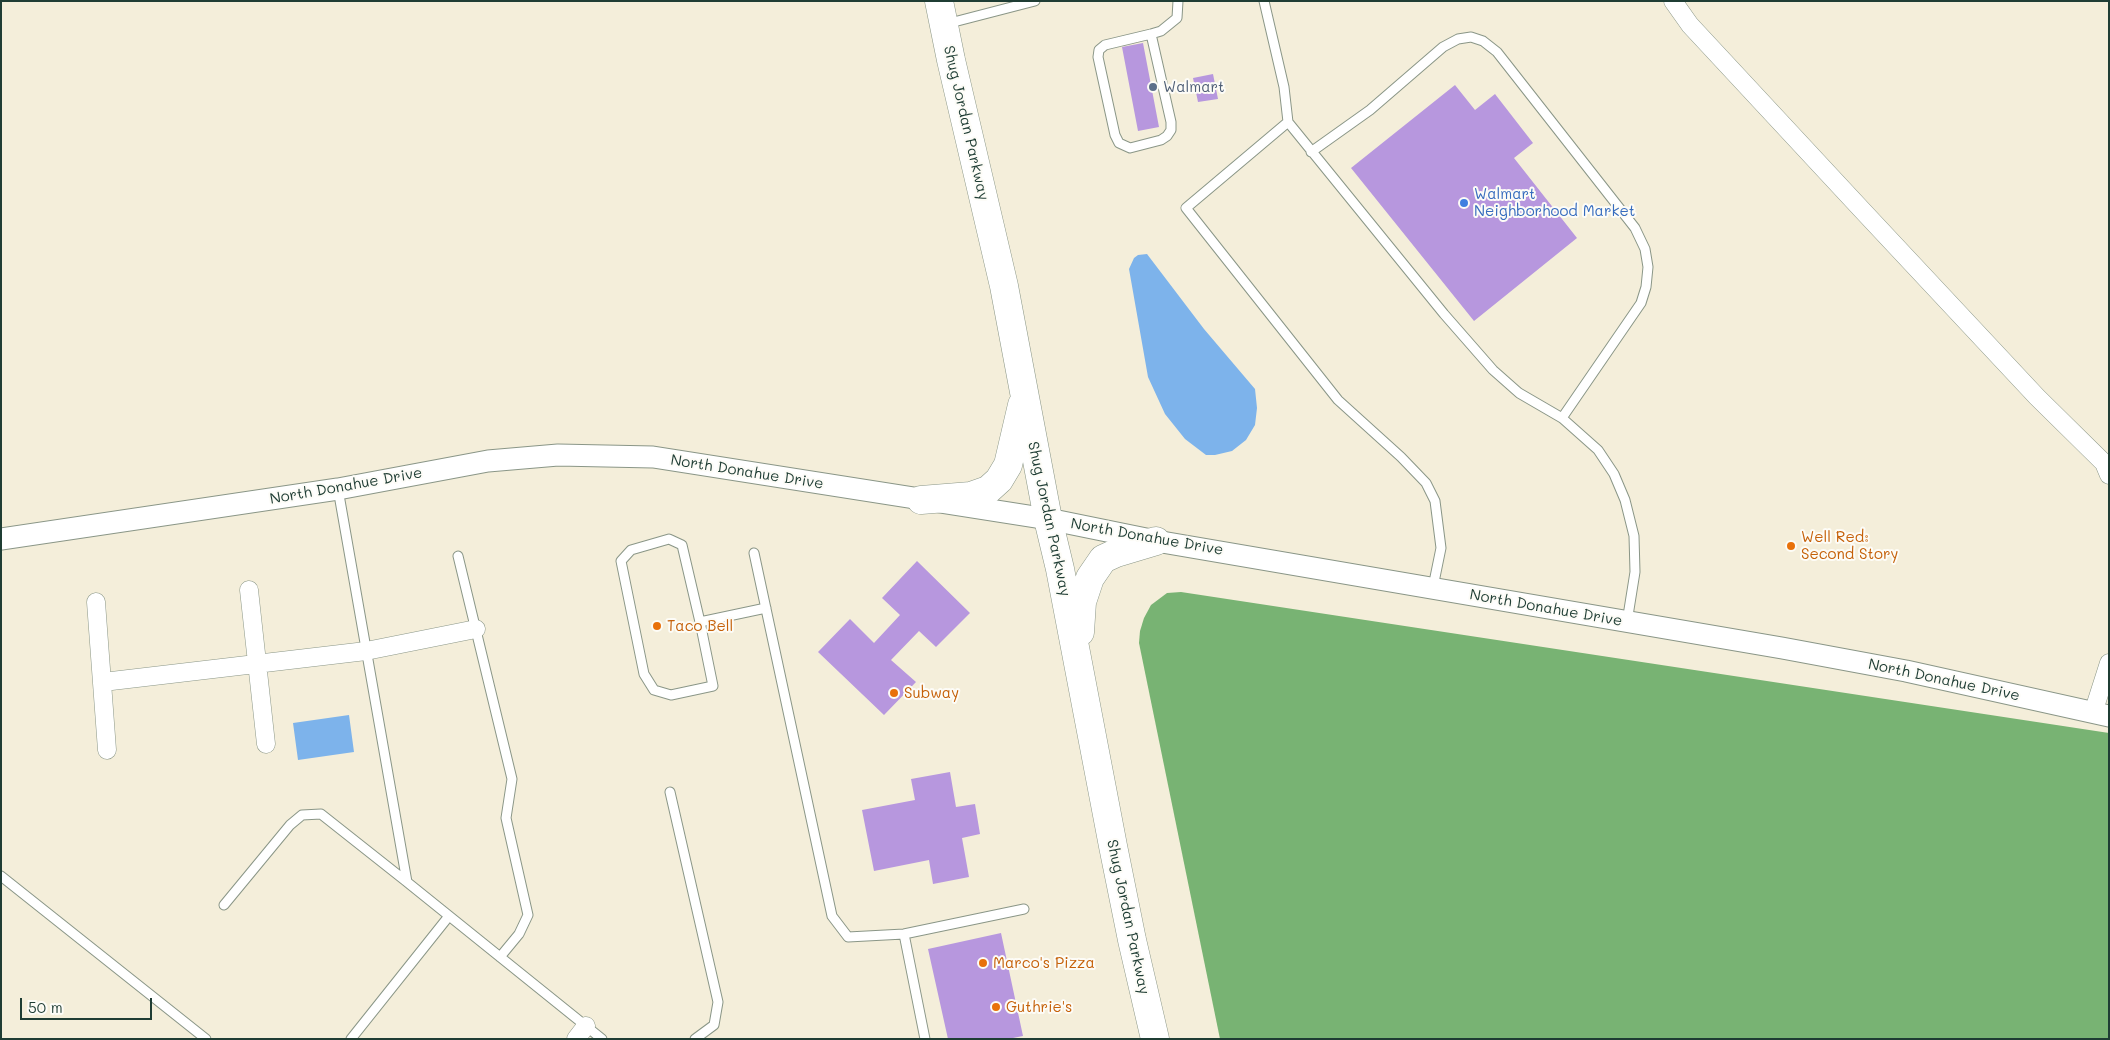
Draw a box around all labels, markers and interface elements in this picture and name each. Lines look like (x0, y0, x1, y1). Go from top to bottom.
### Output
street label: Shug Jordan Parkway (939, 44, 993, 202)
place label: Walmart (1163, 78, 1225, 96)
marker: Walmart (1147, 81, 1159, 93)
place label: Walmart Neighborhood Market (1474, 185, 1635, 220)
marker: Walmart Neighborhood Market (1458, 197, 1470, 209)
street label: Shug Jordan Parkway (1024, 440, 1074, 598)
street label: North Donahue Drive (669, 451, 825, 493)
street label: North Donahue Drive (268, 464, 424, 508)
street label: North Donahue Drive (1069, 515, 1225, 559)
place label: Well Red: Second Story (1801, 528, 1898, 563)
marker: Well Red: Second Story (1785, 540, 1797, 552)
street label: North Donahue Drive (1468, 586, 1624, 630)
place label: Taco Bell (667, 617, 733, 635)
marker: Taco Bell (651, 620, 663, 632)
street label: North Donahue Drive (1867, 655, 2021, 705)
place label: Subway (904, 684, 959, 702)
marker: Subway (888, 687, 900, 699)
street label: Shug Jordan Parkway (1103, 838, 1153, 996)
place label: Marco's Pizza (993, 954, 1095, 972)
marker: Marco's Pizza (977, 957, 989, 969)
scale bar (22, 988, 155, 1020)
text: 50 m (28, 997, 63, 1017)
place label: Guthrie's (1006, 998, 1072, 1016)
marker: Guthrie's (990, 1001, 1002, 1013)

